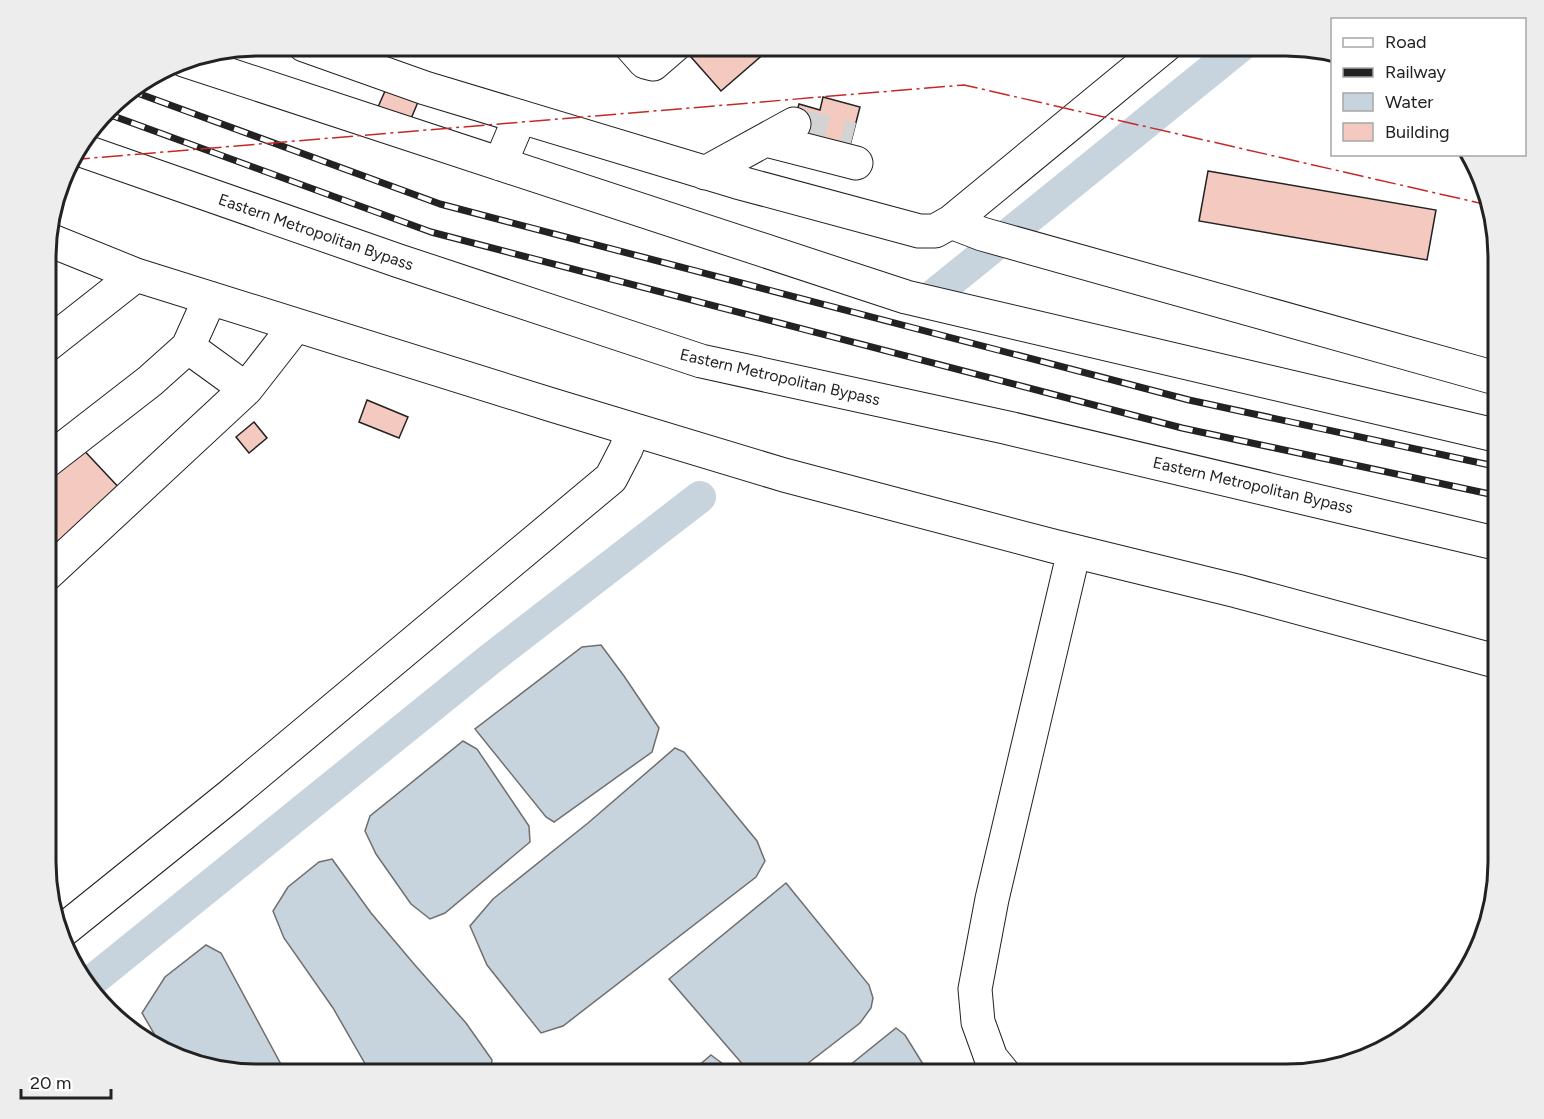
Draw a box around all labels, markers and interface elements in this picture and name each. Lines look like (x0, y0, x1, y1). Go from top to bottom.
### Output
legend (1331, 18, 1526, 156)
text: Road (1385, 31, 1426, 53)
text: Railway (1385, 61, 1447, 83)
text: Water (1385, 91, 1433, 113)
text: Building (1385, 121, 1450, 143)
street label: Eastern Metropolitan Bypass (216, 190, 416, 274)
street label: Eastern Metropolitan Bypass (678, 345, 882, 409)
street label: Eastern Metropolitan Bypass (1151, 453, 1355, 517)
scale bar (21, 1062, 111, 1100)
text: 20 m (30, 1072, 71, 1094)

